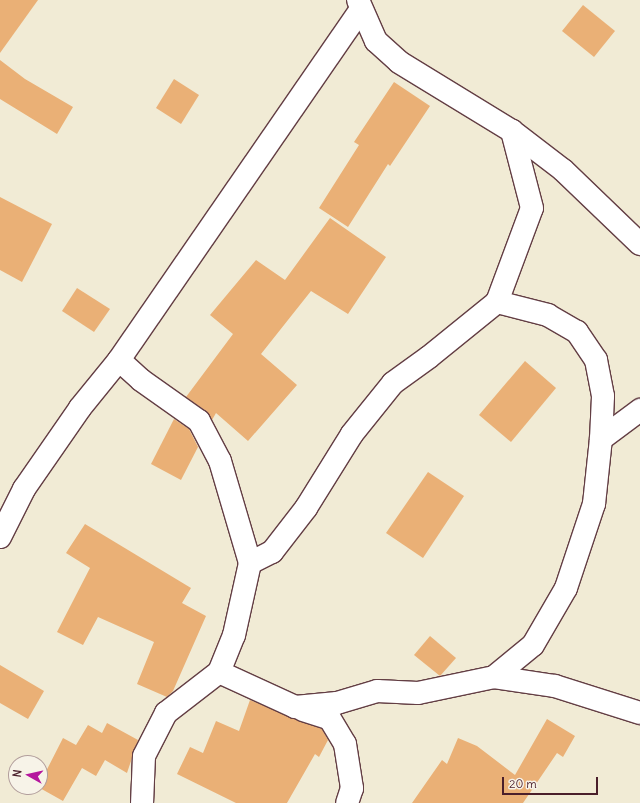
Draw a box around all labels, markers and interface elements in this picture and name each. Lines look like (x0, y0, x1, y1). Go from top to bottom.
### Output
north arrow (8, 755, 48, 795)
text: N (10, 769, 25, 778)
scale bar (504, 769, 600, 795)
text: 20 m (509, 776, 537, 791)

